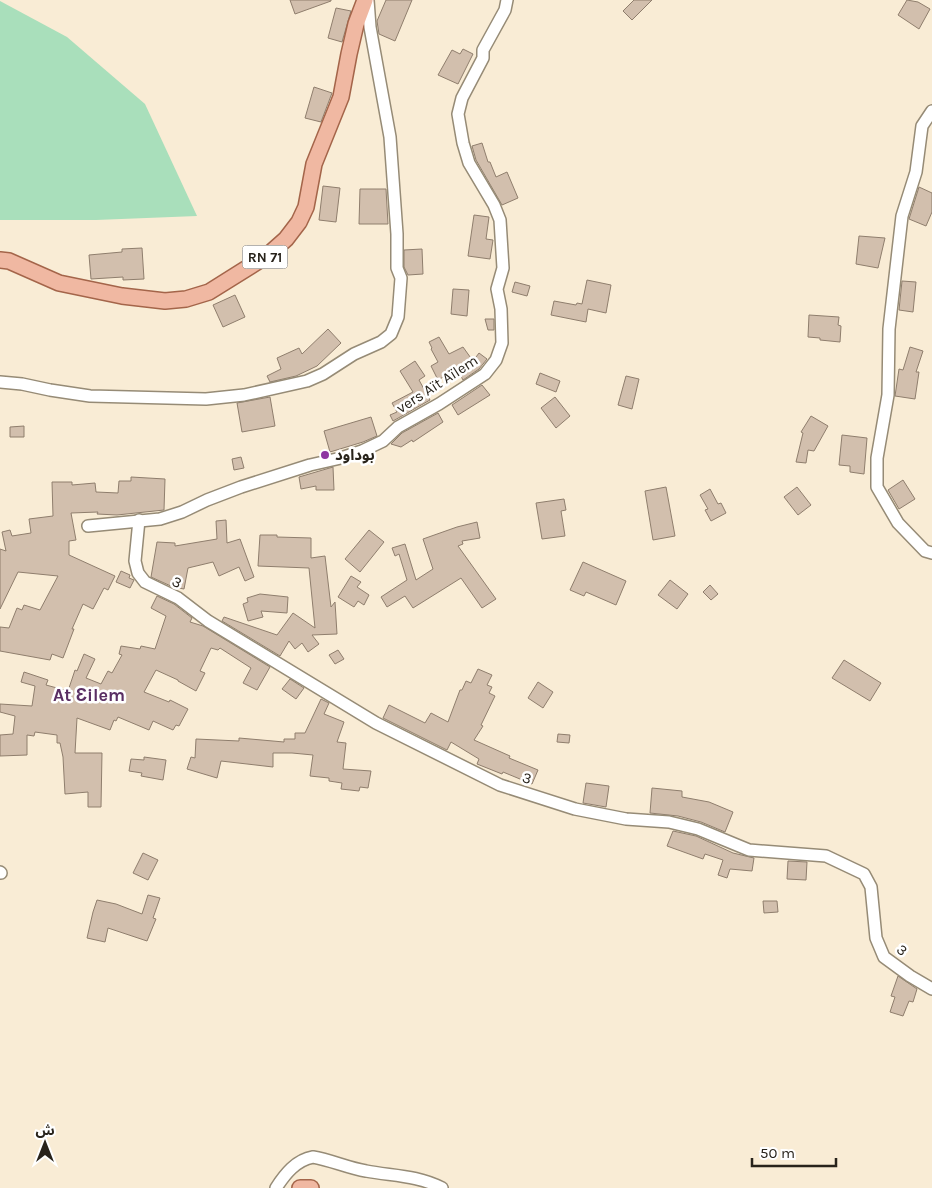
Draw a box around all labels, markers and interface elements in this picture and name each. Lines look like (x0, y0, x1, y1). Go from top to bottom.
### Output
road number: RN 71 (242, 246, 288, 268)
street label: vers Aït Aïlem (393, 351, 481, 417)
place label: بوداود (335, 446, 375, 464)
marker: بوداود (319, 449, 331, 461)
street label: 3 (169, 572, 185, 592)
district label: At Ɛilem (53, 684, 125, 706)
street label: 3 (520, 768, 534, 788)
street label: 3 (893, 940, 911, 960)
north arrow (20, 1118, 70, 1168)
text: ش (35, 1122, 55, 1139)
scale bar (752, 1136, 836, 1168)
text: 50 m (760, 1144, 795, 1162)

